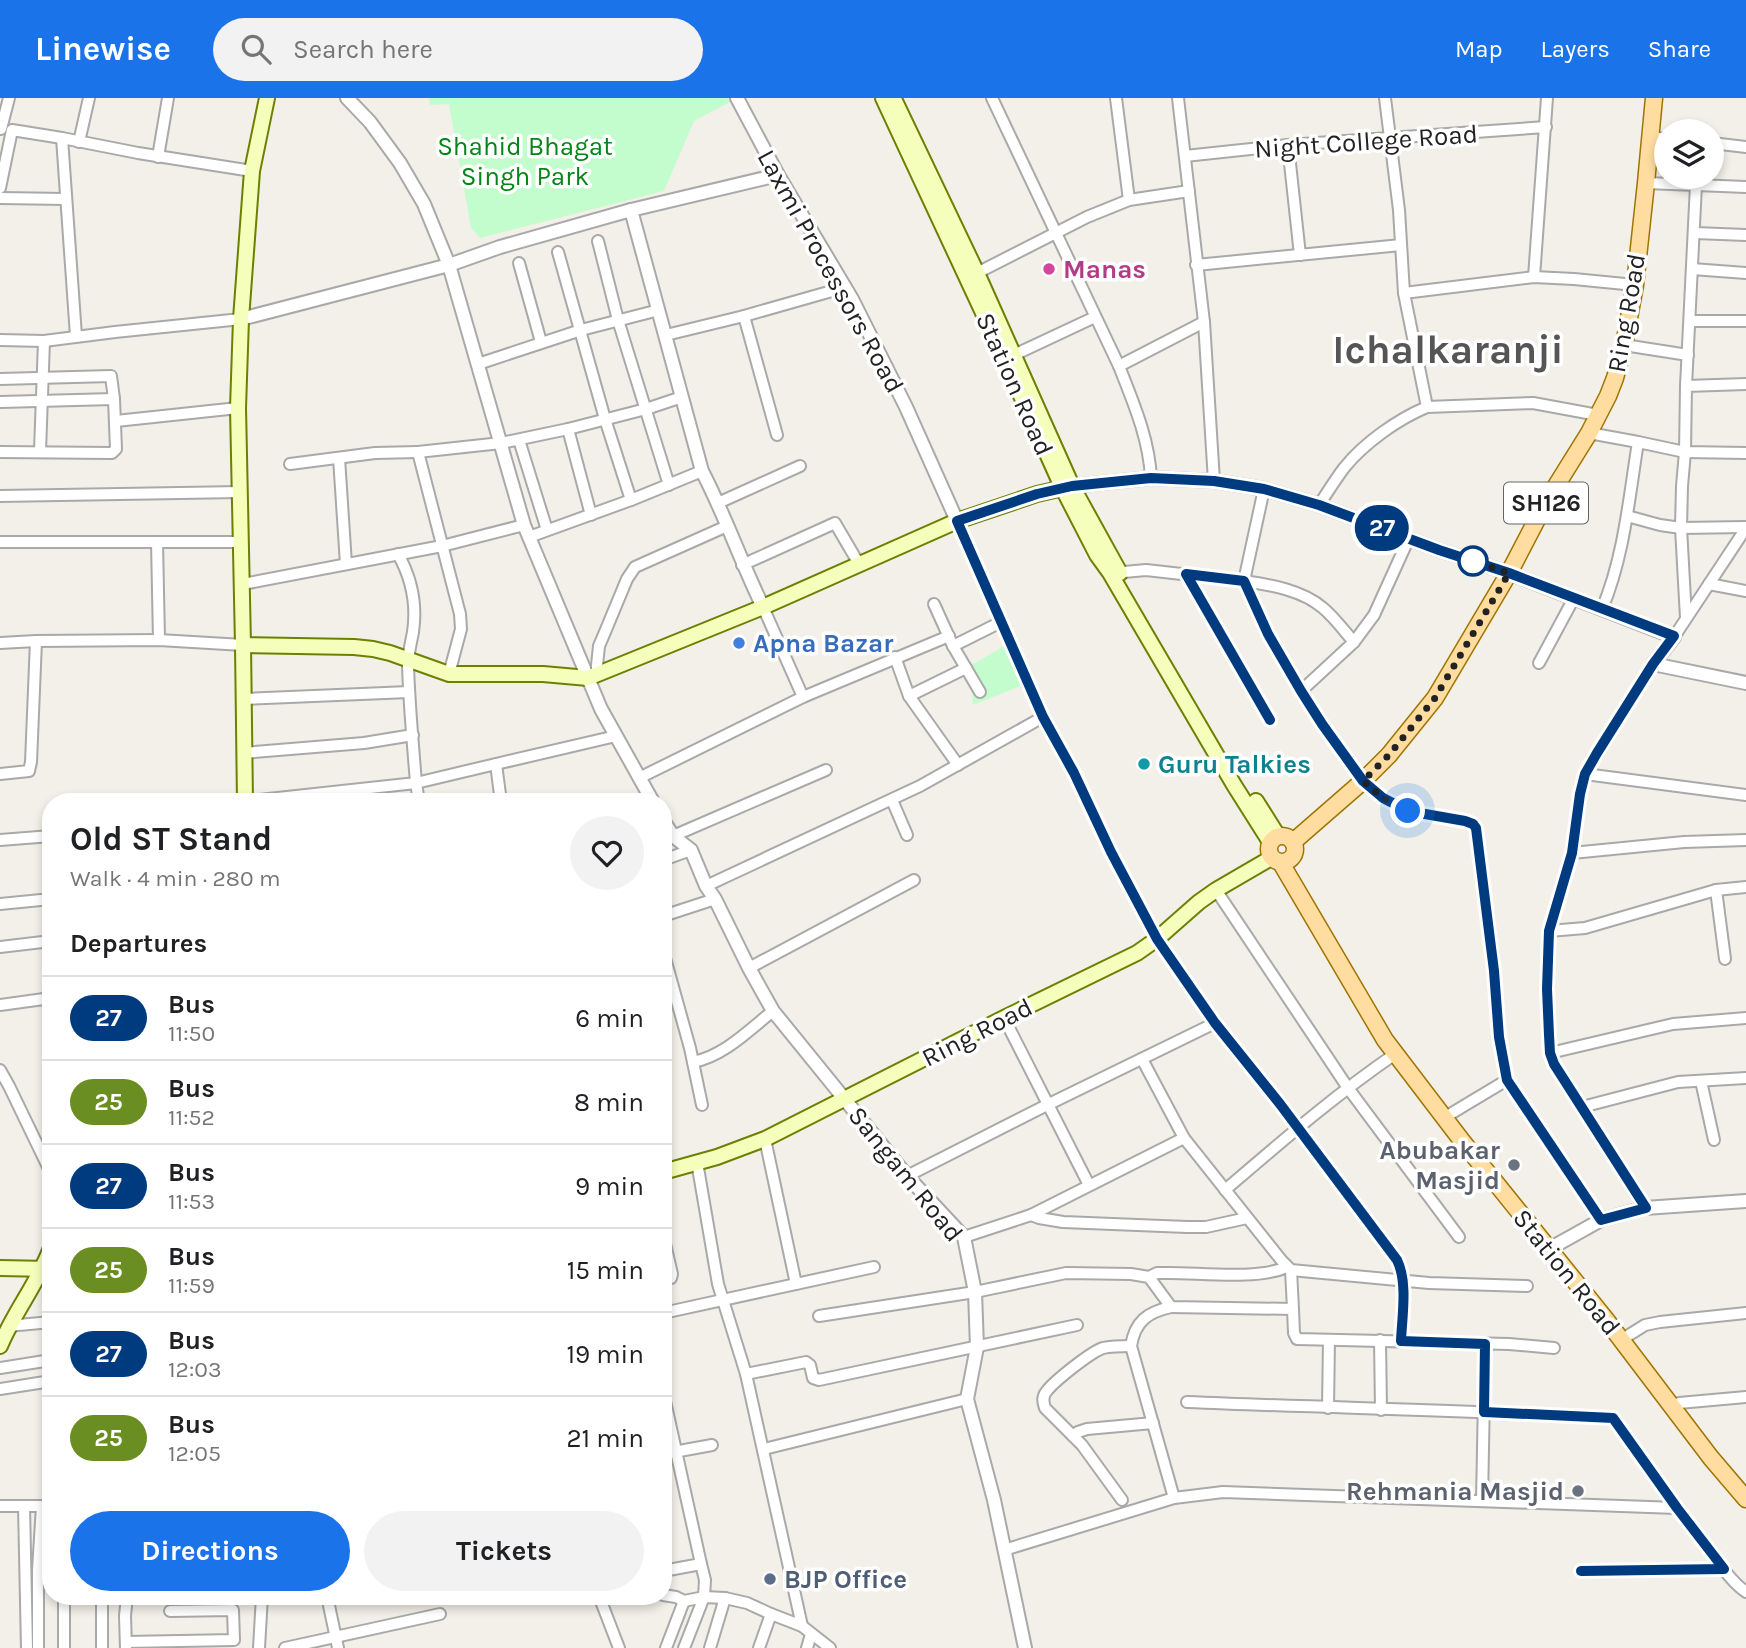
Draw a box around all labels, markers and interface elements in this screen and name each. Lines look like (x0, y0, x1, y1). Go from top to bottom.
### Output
search box (213, 18, 703, 81)
text: Linewise (35, 30, 171, 68)
icon: search (237, 30, 275, 68)
text: Search here (293, 34, 433, 65)
text: Map (1455, 35, 1503, 63)
text: Layers (1541, 35, 1610, 63)
text: Share (1648, 35, 1711, 63)
street label: Night College Road (1253, 118, 1479, 165)
map controls (1654, 119, 1724, 189)
button: layers (1654, 119, 1724, 189)
park label: Shahid Bhagat Singh Park (437, 131, 613, 192)
street label: Laxmi Processors Road (751, 144, 910, 398)
street label: Ring Road (1601, 251, 1652, 375)
place label: Manas (1063, 254, 1146, 285)
marker: Manas (1041, 261, 1057, 277)
street label: Station Road (969, 308, 1060, 461)
district label: Ichalkaranji (1332, 326, 1564, 373)
road number: SH126 (1504, 482, 1588, 524)
line badge: 27 (1350, 505, 1414, 551)
text: 27 (1369, 514, 1395, 542)
unlabelled marker (1458, 546, 1488, 576)
place label: Apna Bazar (753, 628, 894, 659)
marker: Apna Bazar (731, 635, 747, 651)
place label: Guru Talkies (1158, 749, 1311, 780)
marker: Guru Talkies (1136, 756, 1152, 772)
your location (1390, 793, 1425, 828)
button: heart (570, 816, 644, 890)
text: Old ST Stand (70, 820, 272, 858)
text: Walk · 4 min · 280 m (70, 865, 281, 892)
text: Departures (70, 928, 207, 959)
text: Bus (168, 989, 215, 1020)
street label: Ring Road (917, 991, 1038, 1074)
text: 6 min (575, 1003, 644, 1034)
text: 27 (95, 1004, 122, 1032)
text: 11:50 (168, 1020, 215, 1047)
text: Bus (168, 1073, 215, 1104)
text: 8 min (574, 1087, 644, 1118)
text: 25 (94, 1088, 123, 1116)
street label: Sangam Road (842, 1100, 970, 1248)
text: 11:52 (168, 1104, 215, 1131)
place label: Abubakar Masjid (1380, 1135, 1501, 1196)
text: Bus (168, 1157, 215, 1188)
marker: Abubakar Masjid (1506, 1157, 1522, 1173)
text: 9 min (575, 1171, 644, 1202)
text: 27 (95, 1172, 122, 1200)
text: 11:53 (168, 1188, 215, 1215)
street label: Station Road (1506, 1203, 1627, 1342)
text: Bus (168, 1241, 215, 1272)
text: 15 min (567, 1255, 644, 1286)
text: 25 (94, 1256, 123, 1284)
text: 11:59 (168, 1272, 215, 1299)
text: Bus (168, 1325, 215, 1356)
text: 19 min (566, 1339, 644, 1370)
text: 27 (95, 1340, 122, 1368)
text: 12:03 (168, 1356, 221, 1383)
text: Bus (168, 1409, 215, 1440)
text: 21 min (566, 1423, 644, 1454)
text: 25 (94, 1424, 123, 1452)
text: 12:05 (168, 1440, 221, 1467)
place label: Rehmania Masjid (1346, 1476, 1564, 1507)
marker: Rehmania Masjid (1570, 1483, 1586, 1499)
button: Directions (70, 1511, 350, 1591)
button: Tickets (364, 1511, 644, 1591)
place label: BJP Office (784, 1564, 907, 1595)
marker: BJP Office (762, 1571, 778, 1587)

